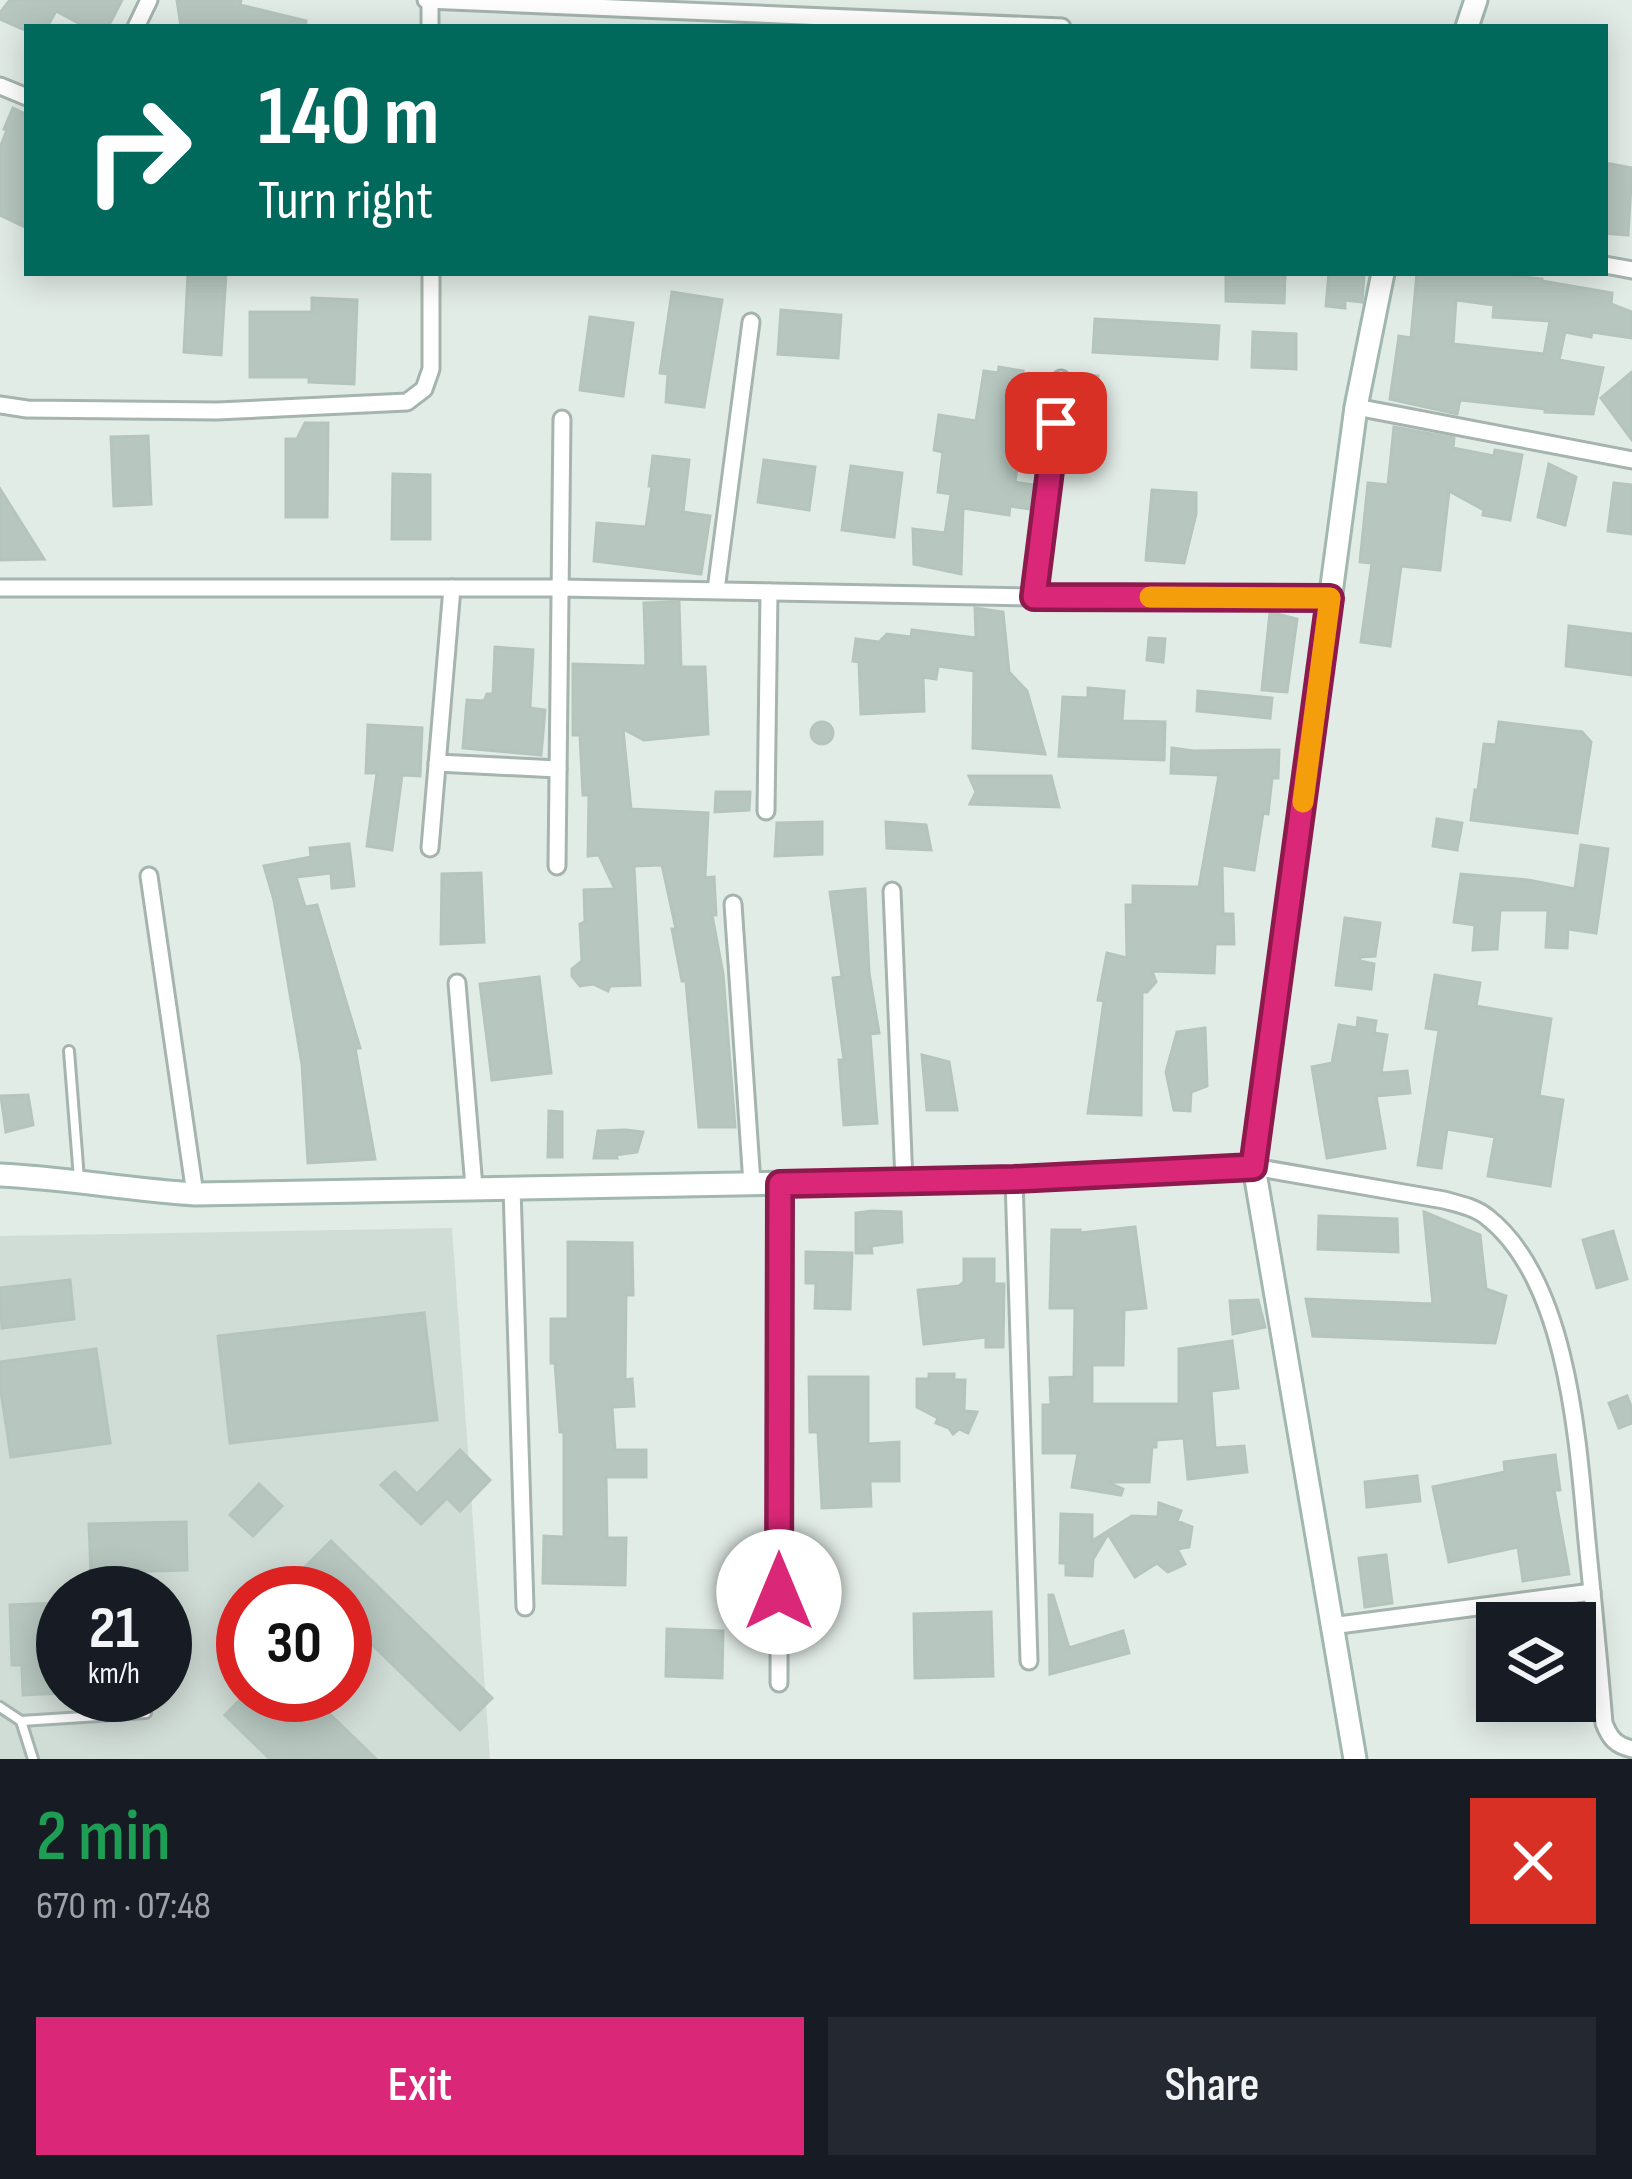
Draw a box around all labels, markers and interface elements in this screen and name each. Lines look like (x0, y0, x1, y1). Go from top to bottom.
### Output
text: 140 m (258, 67, 439, 168)
icon: right (60, 72, 216, 228)
text: Turn right (258, 169, 433, 234)
pin (1005, 372, 1107, 474)
icon: arrive (1023, 390, 1089, 456)
position arrow (716, 1529, 842, 1655)
speed limit sign: 30 (216, 1566, 372, 1722)
text: 21 (89, 1593, 139, 1665)
map controls (1476, 1602, 1596, 1722)
button: layers (1476, 1602, 1596, 1722)
text: km/h (88, 1656, 140, 1692)
text: 2 min (36, 1794, 171, 1881)
button: close (1470, 1798, 1596, 1924)
text: 670 m · 07:48 (36, 1883, 211, 1930)
button: Exit (36, 2017, 804, 2155)
button: Share (828, 2017, 1596, 2155)

